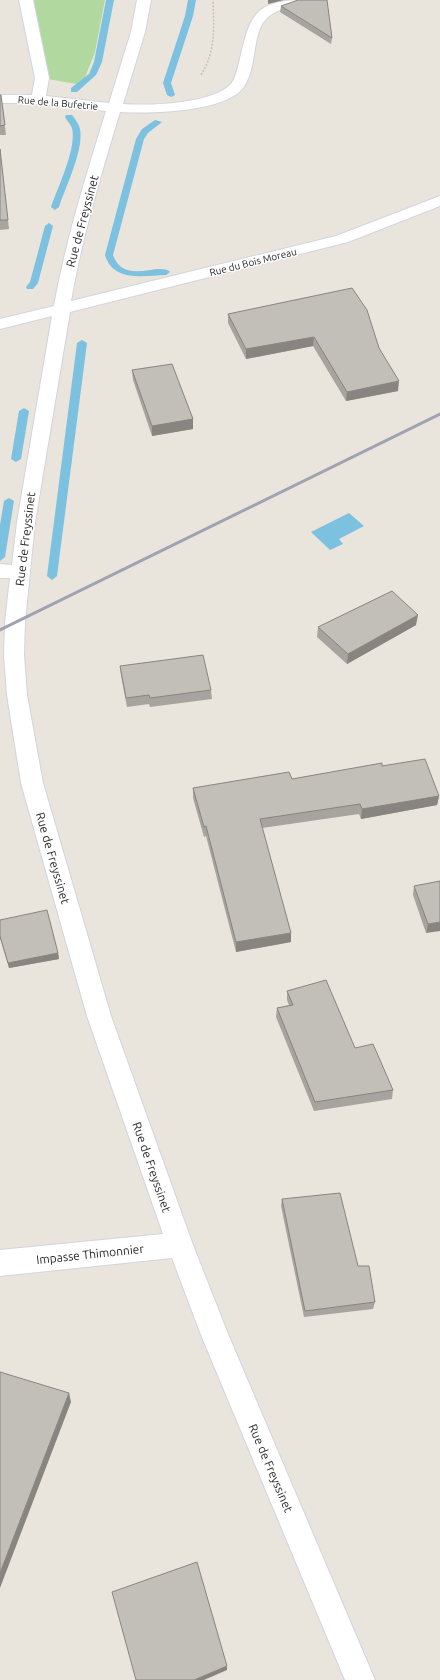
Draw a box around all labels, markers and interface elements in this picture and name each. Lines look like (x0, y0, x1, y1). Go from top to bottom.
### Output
street label: Rue de la Bufetrie (17, 94, 99, 112)
street label: Rue de Freyssinet (63, 173, 101, 268)
street label: Rue du Bois Moreau (208, 246, 298, 278)
street label: Rue de Freyssinet (13, 491, 37, 587)
street label: Rue de Freyssinet (34, 811, 72, 906)
street label: Rue de Freyssinet (130, 1120, 174, 1214)
street label: Impasse Thimonnier (36, 1242, 145, 1266)
street label: Rue de Freyssinet (247, 1422, 296, 1514)

